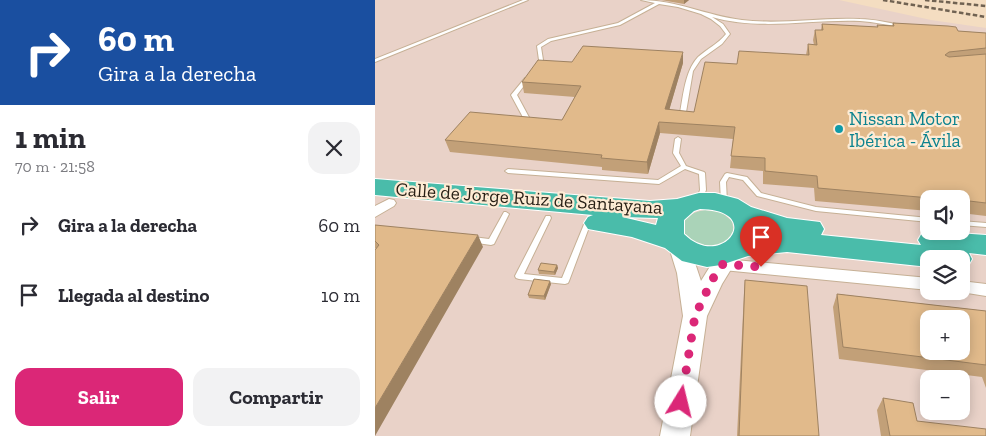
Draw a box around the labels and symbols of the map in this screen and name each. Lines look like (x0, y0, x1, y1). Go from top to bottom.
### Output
place label: Nissan Motor Ibérica - Ávila (849, 107, 961, 152)
marker: Nissan Motor Ibérica - Ávila (833, 123, 845, 135)
street label: Calle de Jorge Ruiz de Santayana (395, 177, 663, 219)
pin (740, 216, 782, 267)
position arrow (654, 375, 706, 427)

